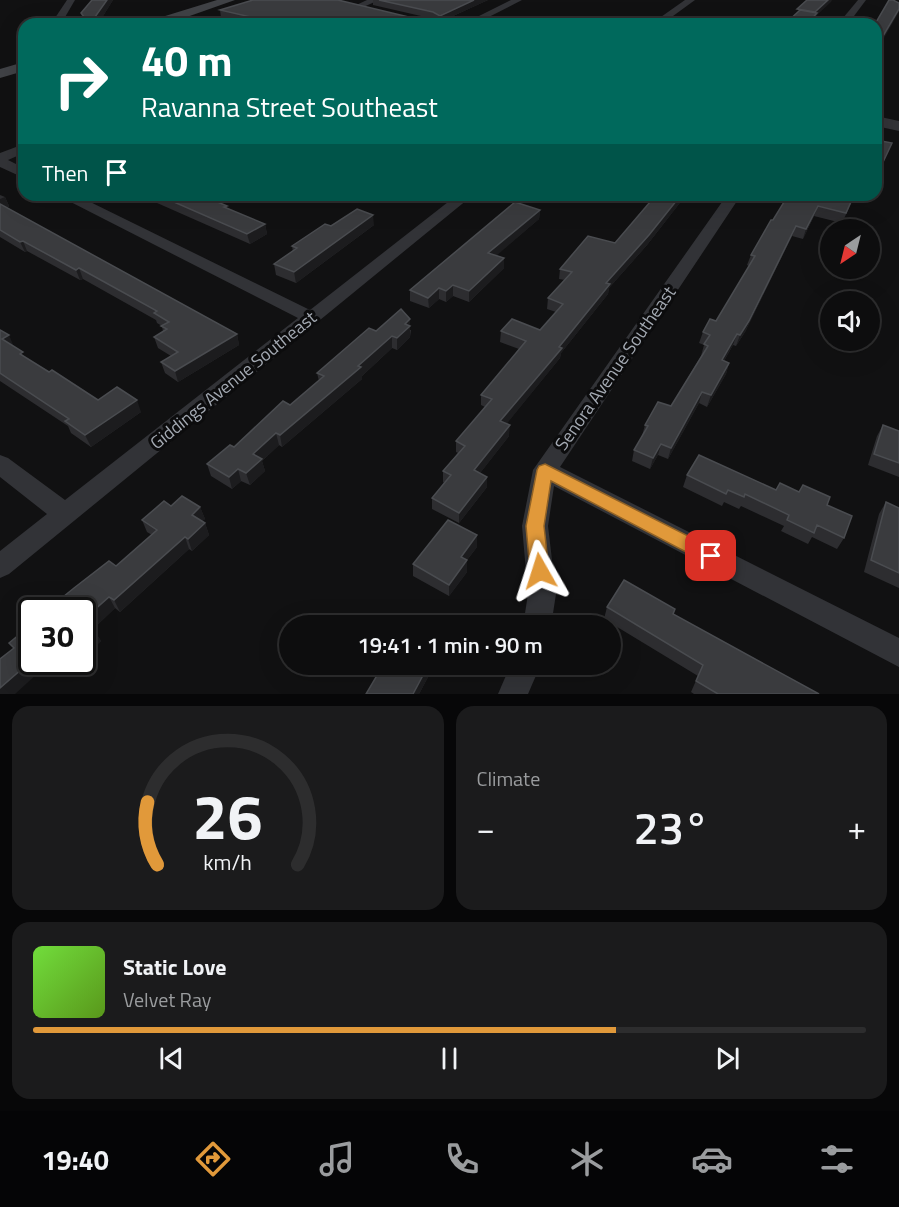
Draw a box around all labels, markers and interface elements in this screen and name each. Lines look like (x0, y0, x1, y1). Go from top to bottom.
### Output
text: 40 m (141, 28, 233, 92)
icon: right (42, 42, 120, 120)
text: Ravanna Street Southeast (141, 86, 438, 127)
text: Then (42, 156, 88, 190)
icon: arrive (100, 156, 133, 189)
north arrow (820, 219, 880, 279)
map controls (820, 219, 880, 351)
street label: Senora Avenue Southeast (548, 280, 682, 456)
button: sound (820, 291, 880, 351)
street label: Giddings Avenue Southeast (144, 304, 323, 456)
pin (685, 530, 736, 581)
position arrow (508, 539, 572, 603)
icon: arrive (694, 539, 727, 572)
speed limit sign: 30 (18, 597, 96, 675)
text: 19:41 · 1 min · 90 m (357, 628, 543, 662)
text: Climate (477, 763, 540, 794)
text: 26 (193, 768, 263, 863)
text: 23° (633, 793, 709, 861)
text: − (477, 803, 495, 853)
text: + (848, 803, 866, 853)
text: km/h (203, 846, 252, 878)
text: Static Love (123, 950, 226, 984)
text: Velvet Ray (123, 984, 212, 1015)
icon: previous (155, 1042, 188, 1075)
icon: pause (433, 1042, 466, 1075)
icon: next (711, 1042, 744, 1075)
icon: directions (192, 1138, 234, 1180)
icon: music (316, 1138, 358, 1180)
icon: phone (441, 1138, 483, 1180)
icon: climate (566, 1138, 608, 1180)
icon: car (691, 1138, 733, 1180)
icon: filters (816, 1138, 858, 1180)
text: 19:40 (41, 1139, 109, 1180)

